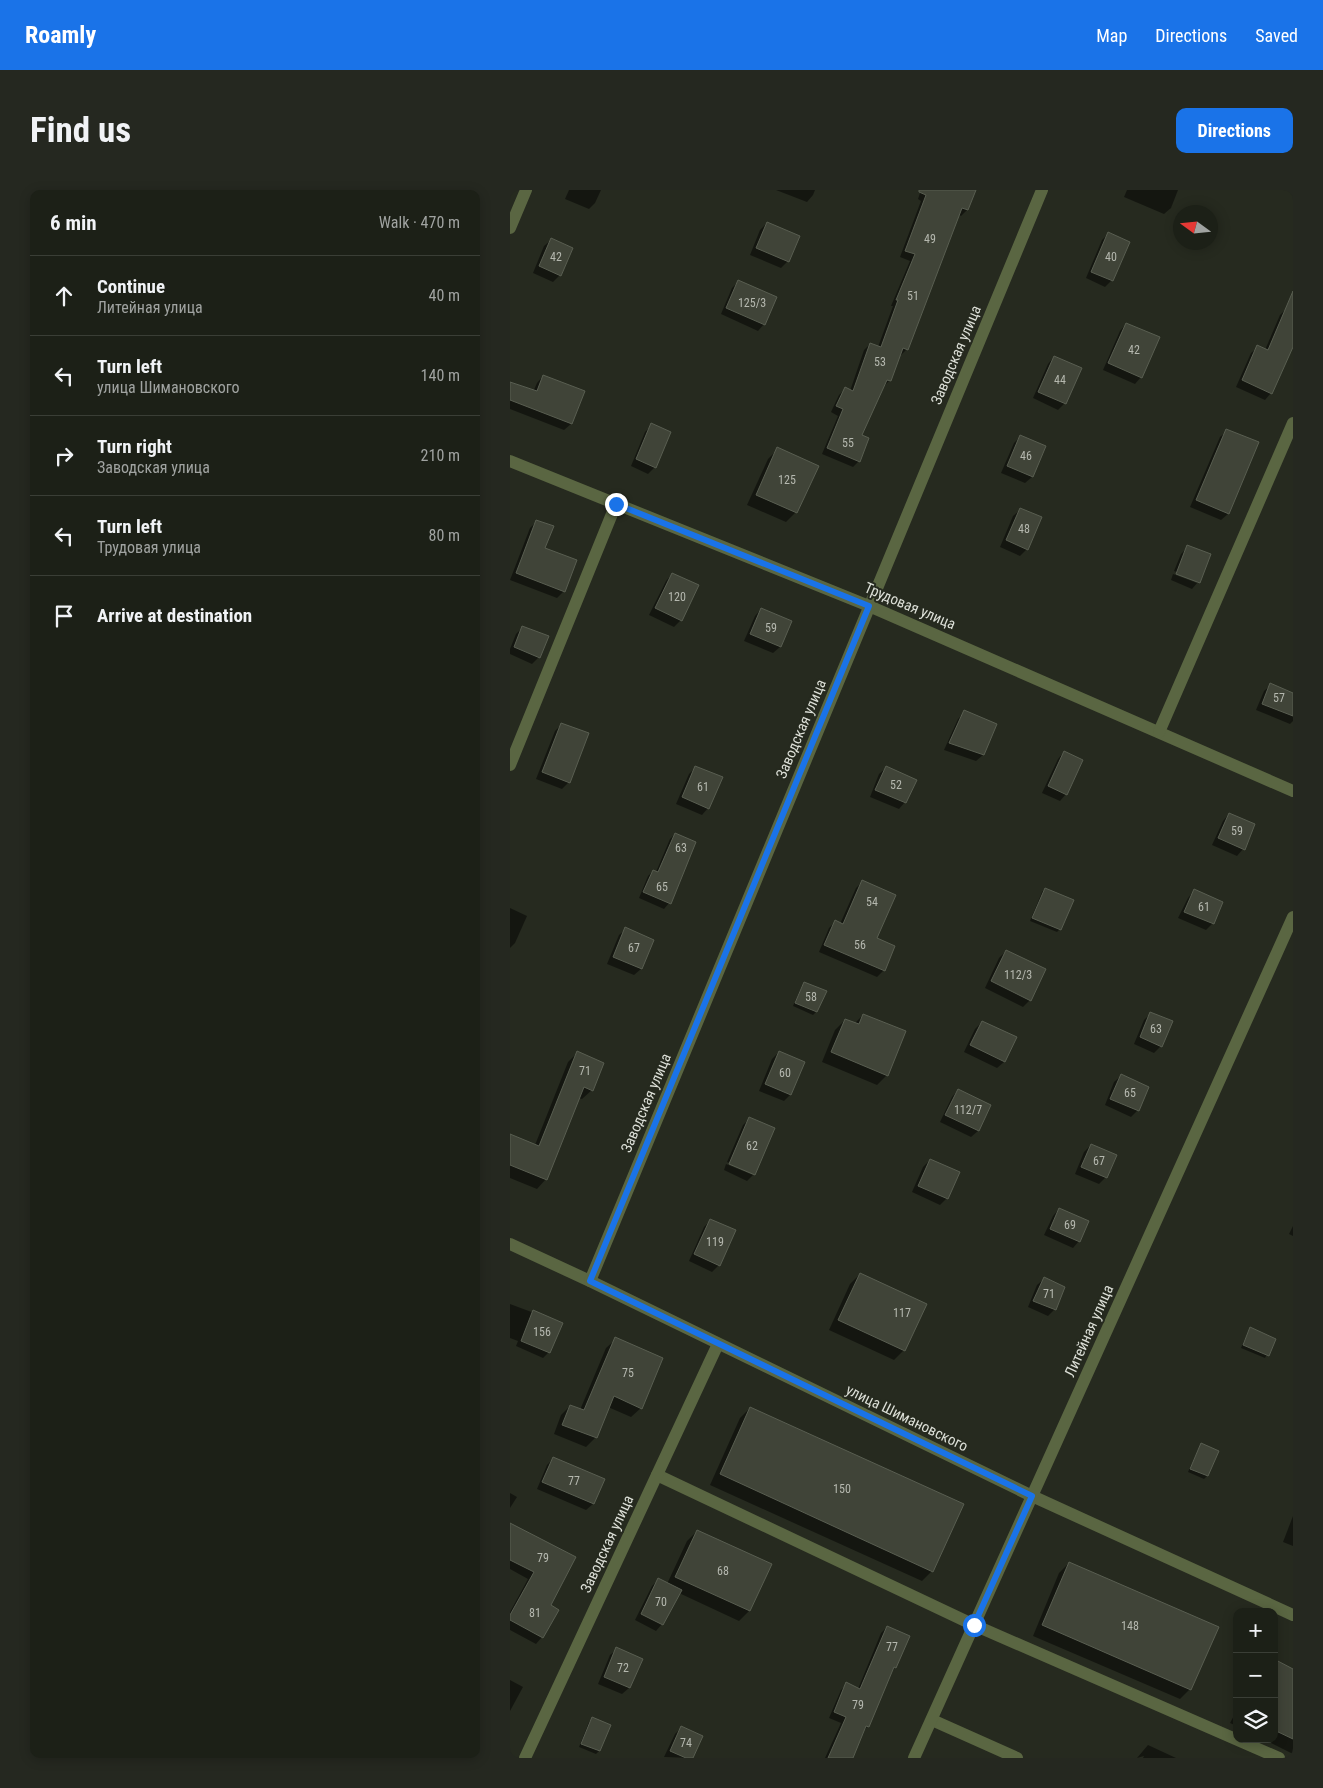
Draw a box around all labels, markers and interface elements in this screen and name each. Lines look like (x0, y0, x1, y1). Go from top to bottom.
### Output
text: Roamly (25, 21, 96, 49)
text: Map (1096, 25, 1127, 46)
text: Directions (1155, 25, 1227, 46)
text: Saved (1255, 25, 1298, 46)
button: Directions (1176, 108, 1293, 153)
text: Find us (30, 110, 131, 151)
north arrow (1173, 205, 1218, 250)
text: 6 min (50, 211, 97, 235)
text: Walk · 470 m (379, 213, 460, 232)
house number: 49 (924, 232, 936, 246)
house number: 42 (550, 250, 562, 264)
house number: 40 (1105, 250, 1117, 264)
text: Continue (97, 275, 165, 298)
icon: ahead (50, 282, 78, 310)
text: 40 m (428, 286, 460, 305)
house number: 51 (907, 289, 919, 303)
house number: 125/3 (738, 296, 766, 310)
text: Литейная улица (97, 298, 203, 317)
street label: Заводская улица (927, 303, 985, 407)
house number: 42 (1128, 343, 1140, 357)
text: Turn left (97, 355, 162, 378)
house number: 53 (874, 355, 886, 369)
icon: left (50, 362, 78, 390)
text: 140 m (421, 366, 460, 385)
house number: 44 (1054, 373, 1066, 387)
text: улица Шимановского (97, 378, 240, 397)
text: Turn right (97, 435, 172, 458)
house number: 55 (842, 436, 854, 450)
icon: right (50, 442, 78, 470)
text: 210 m (421, 446, 460, 465)
house number: 46 (1020, 449, 1032, 463)
text: Заводская улица (97, 458, 210, 477)
house number: 125 (778, 473, 796, 487)
route end (605, 493, 628, 516)
text: Turn left (97, 515, 162, 538)
icon: left (50, 522, 78, 550)
house number: 48 (1018, 522, 1030, 536)
text: 80 m (428, 526, 460, 545)
text: Трудовая улица (97, 538, 201, 557)
street label: Трудовая улица (862, 579, 958, 633)
house number: 120 (668, 590, 686, 604)
icon: arrive (50, 602, 78, 630)
text: Arrive at destination (97, 604, 252, 627)
house number: 59 (765, 621, 777, 635)
street label: Заводская улица (772, 677, 830, 781)
house number: 57 (1273, 691, 1285, 705)
house number: 52 (890, 778, 902, 792)
house number: 61 (697, 780, 709, 794)
house number: 59 (1231, 824, 1243, 838)
house number: 63 (675, 841, 687, 855)
house number: 65 (656, 880, 668, 894)
house number: 54 (866, 895, 878, 909)
house number: 61 (1198, 900, 1210, 914)
house number: 56 (854, 938, 866, 952)
house number: 67 (628, 941, 640, 955)
house number: 112/3 (1004, 968, 1032, 982)
house number: 58 (805, 990, 817, 1004)
house number: 63 (1150, 1022, 1162, 1036)
street label: Заводская улица (617, 1051, 675, 1155)
house number: 71 (579, 1064, 591, 1078)
house number: 60 (779, 1066, 791, 1080)
house number: 65 (1124, 1086, 1136, 1100)
house number: 112/7 (954, 1103, 982, 1117)
house number: 62 (746, 1139, 758, 1153)
house number: 67 (1093, 1154, 1105, 1168)
house number: 69 (1064, 1218, 1076, 1232)
house number: 119 (706, 1235, 724, 1249)
street label: Литейная улица (1061, 1282, 1117, 1380)
house number: 71 (1043, 1287, 1055, 1301)
house number: 117 (893, 1306, 911, 1320)
house number: 156 (533, 1325, 551, 1339)
house number: 75 (622, 1366, 634, 1380)
street label: улица Шимановского (843, 1381, 971, 1455)
house number: 77 (568, 1474, 580, 1488)
house number: 150 (833, 1482, 851, 1496)
street label: Заводская улица (576, 1492, 638, 1596)
house number: 79 (537, 1551, 549, 1565)
house number: 68 (717, 1564, 729, 1578)
house number: 70 (655, 1595, 667, 1609)
house number: 81 (529, 1606, 541, 1620)
map controls (1233, 1608, 1278, 1743)
button: + (1233, 1608, 1278, 1653)
route start (963, 1614, 986, 1637)
house number: 148 (1121, 1619, 1139, 1633)
house number: 77 (886, 1640, 898, 1654)
button: − (1233, 1653, 1278, 1698)
house number: 72 (617, 1661, 629, 1675)
house number: 79 (852, 1698, 864, 1712)
button: layers (1233, 1698, 1278, 1743)
house number: 74 (680, 1736, 692, 1750)

